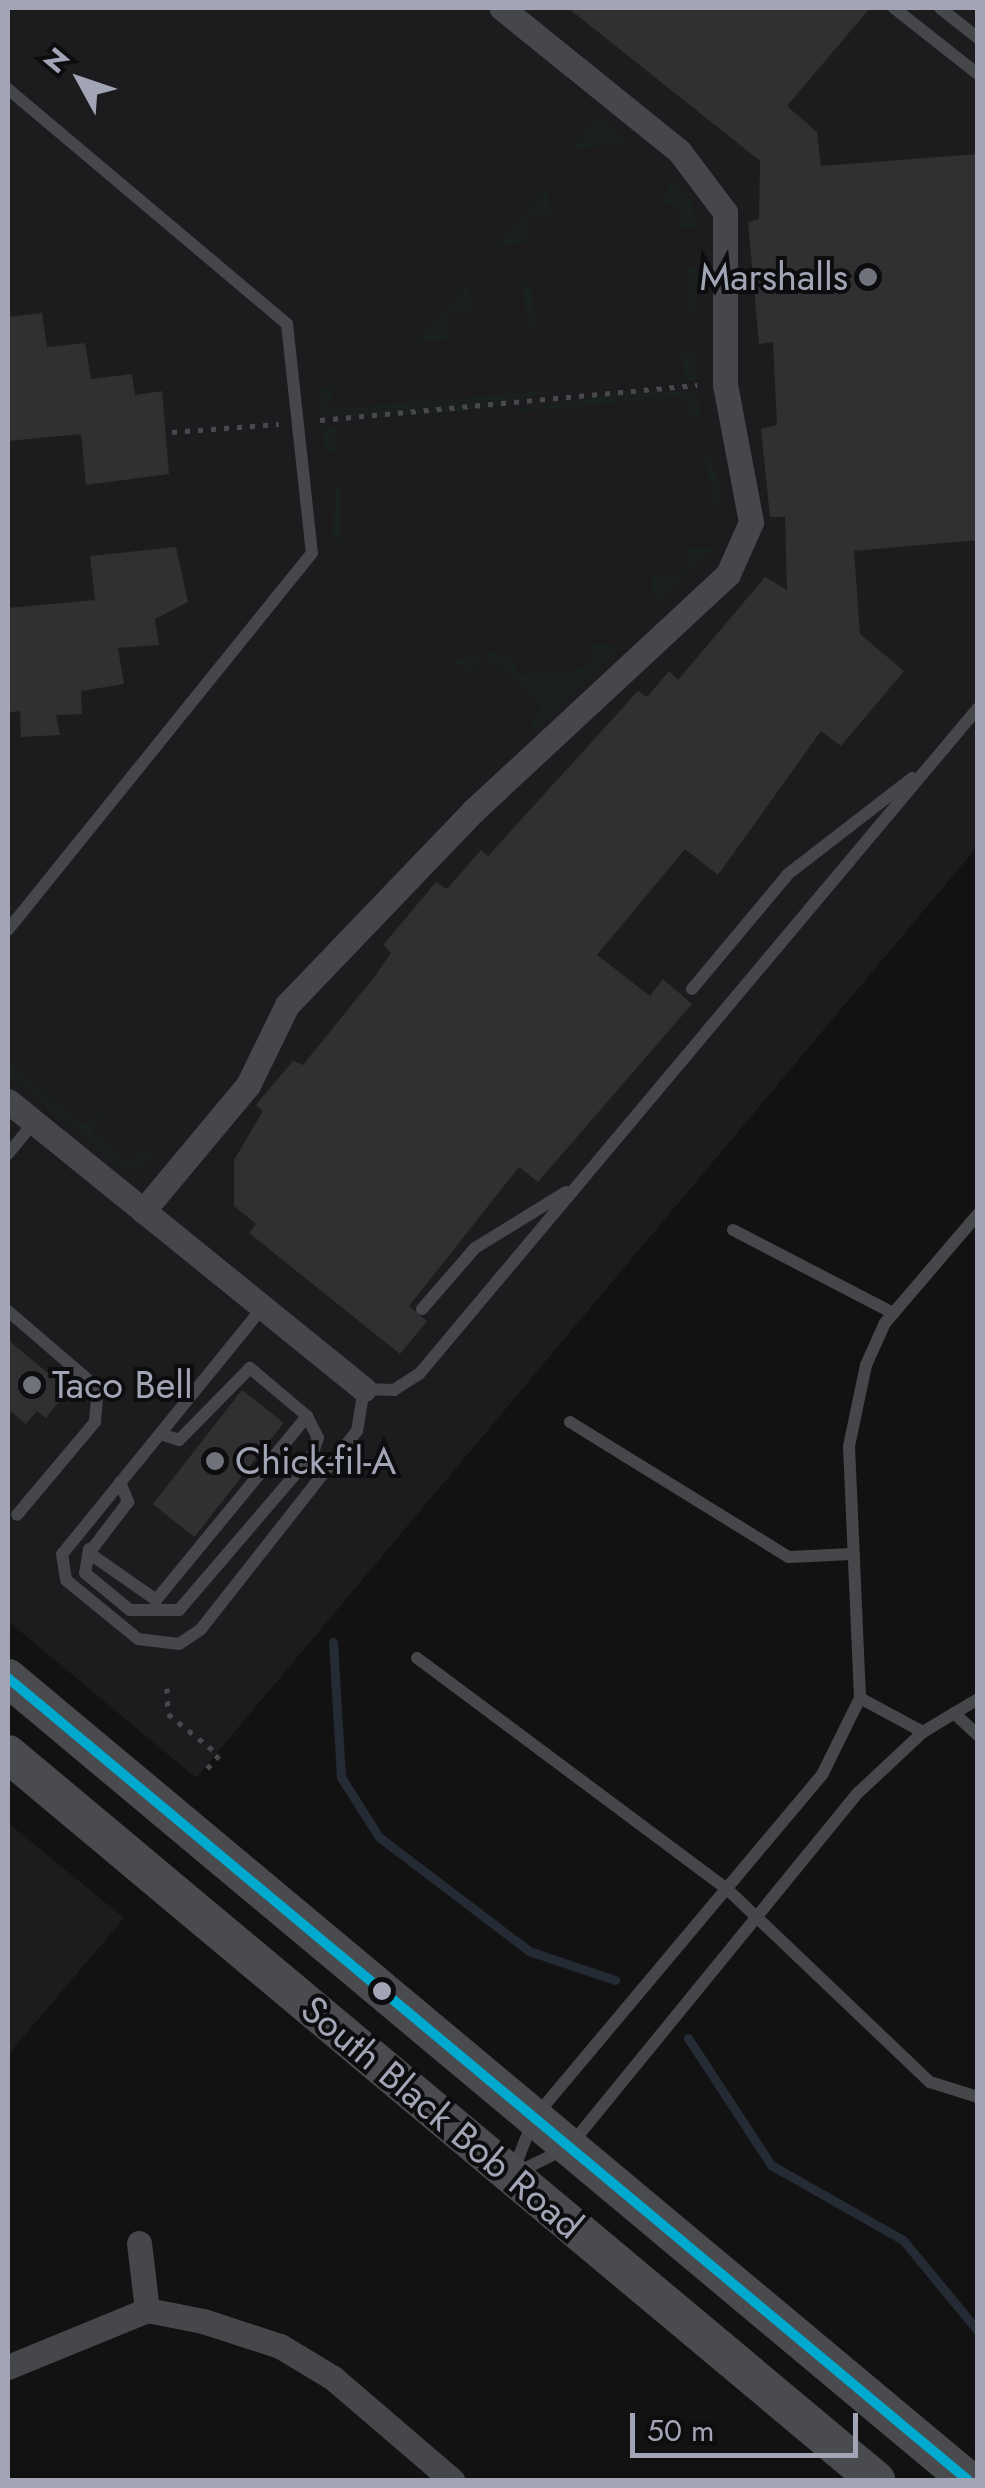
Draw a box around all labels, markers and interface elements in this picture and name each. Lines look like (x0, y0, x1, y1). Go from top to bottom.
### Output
north arrow (30, 30, 130, 130)
text: N (34, 39, 79, 82)
place label: Marshalls (700, 254, 848, 300)
marker: Marshalls (857, 266, 879, 288)
place label: Taco Bell (52, 1362, 193, 1408)
marker: Taco Bell (21, 1374, 43, 1396)
place label: Chick-fil-A (235, 1438, 396, 1484)
marker: Chick-fil-A (204, 1450, 226, 1472)
unlabelled marker (372, 1981, 392, 2001)
street label: South Black Bob Road (292, 1986, 592, 2248)
scale bar (635, 2393, 862, 2455)
text: 50 m (647, 2409, 714, 2452)

